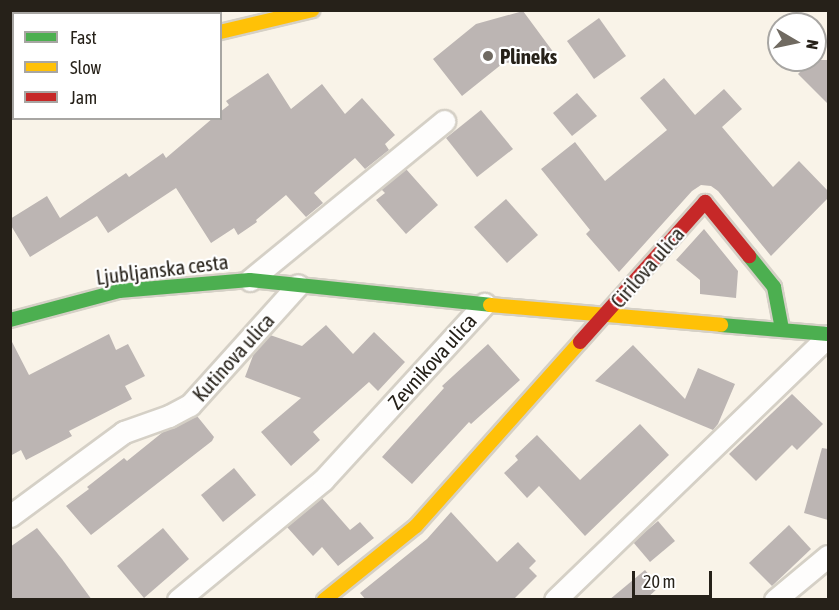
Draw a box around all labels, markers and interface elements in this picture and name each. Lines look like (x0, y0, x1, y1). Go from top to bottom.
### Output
legend (12, 12, 222, 120)
north arrow (767, 12, 827, 72)
text: Fast (70, 27, 97, 48)
text: N (803, 38, 822, 51)
place label: Plineks (500, 43, 557, 69)
marker: Plineks (481, 49, 495, 63)
text: Slow (70, 57, 101, 78)
text: Jam (70, 87, 97, 108)
street label: Cirilova ulica (605, 221, 689, 313)
street label: Ljubljanska cesta (94, 248, 230, 290)
street label: Kutinova ulica (187, 308, 279, 406)
street label: Zevnikova ulica (382, 308, 482, 414)
scale bar (635, 559, 714, 597)
text: 20 m (643, 571, 675, 592)

